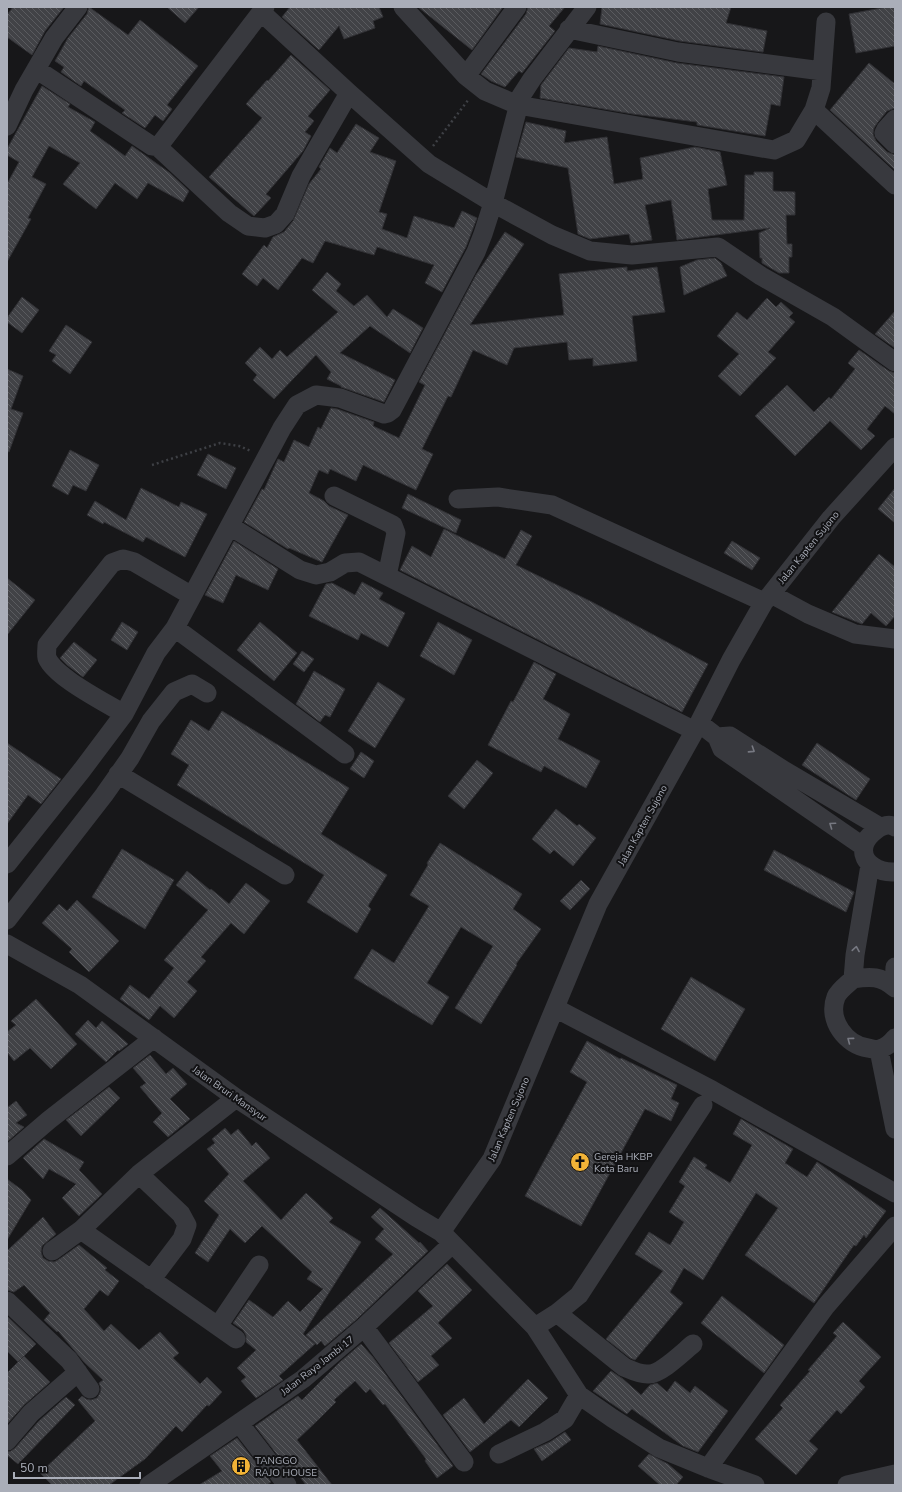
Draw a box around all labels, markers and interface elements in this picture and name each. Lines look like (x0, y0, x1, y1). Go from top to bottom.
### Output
street label: Jalan Kapten Sujono (774, 508, 843, 588)
one-way arrow (747, 745, 754, 752)
street label: Jalan Kapten Sujono (614, 782, 671, 869)
one-way arrow (829, 822, 836, 830)
one-way arrow (851, 946, 860, 952)
one-way arrow (848, 1038, 855, 1045)
street label: Jalan Bruri Mansyur (189, 1062, 270, 1125)
street label: Jalan Kapten Sujono (484, 1075, 533, 1165)
place label: Gereja HKBP Kota Baru (594, 1150, 653, 1176)
church icon: Gereja HKBP Kota Baru (569, 1151, 591, 1173)
street label: Jalan Raya Jambi 17 (277, 1333, 357, 1400)
scale bar (14, 1454, 140, 1480)
place label: TANGGO RAJO HOUSE (255, 1454, 317, 1480)
building icon: TANGGO RAJO HOUSE (230, 1455, 252, 1477)
text: 50 m (20, 1460, 48, 1476)

